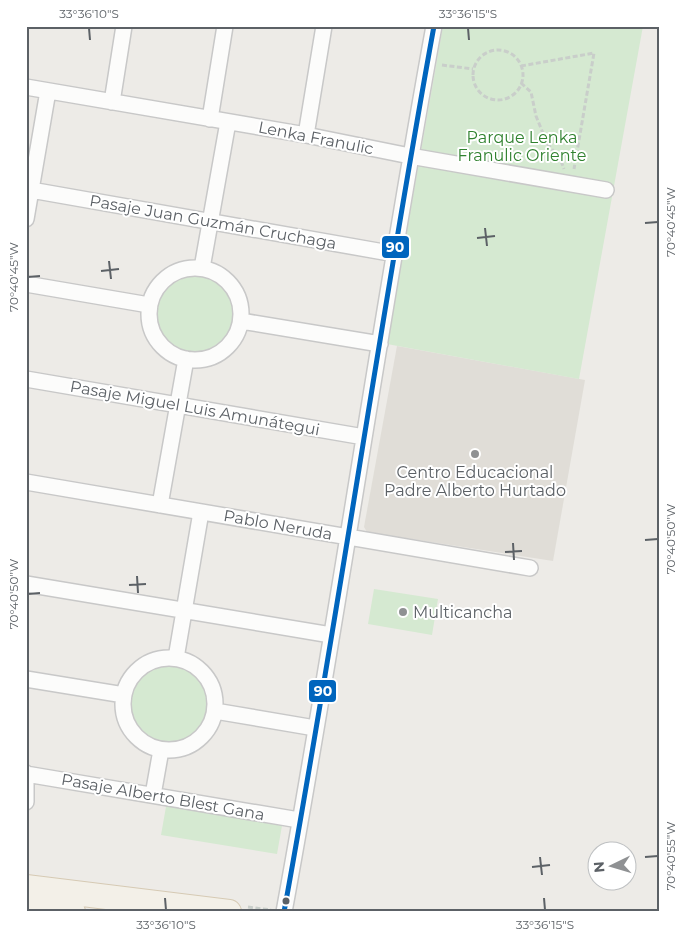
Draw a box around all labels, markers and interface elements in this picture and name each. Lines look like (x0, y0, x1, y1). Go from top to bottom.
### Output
text: 33°36'10"S (59, 6, 119, 21)
text: 33°36'15"S (439, 6, 497, 21)
street label: Lenka Franulic (257, 117, 375, 159)
park label: Parque Lenka Franulic Oriente (458, 128, 586, 165)
text: 70°40'45"W (663, 187, 678, 257)
street label: Pasaje Juan Guzmán Cruchaga (88, 191, 338, 253)
line badge: 90 (381, 235, 410, 259)
text: 90 (386, 238, 404, 256)
text: 70°40'45"W (6, 242, 21, 312)
street label: Pasaje Miguel Luis Amunátegui (69, 377, 321, 439)
marker: Centro Educacional Padre Alberto Hurtado (469, 448, 481, 460)
place label: Centro Educacional Padre Alberto Hurtado (384, 463, 566, 500)
text: 70°40'50"W (663, 504, 678, 574)
street label: Pablo Neruda (222, 506, 334, 544)
text: 70°40'50"W (6, 559, 21, 629)
place label: Multicancha (413, 603, 512, 622)
marker: Multicancha (397, 606, 409, 618)
line badge: 90 (308, 679, 337, 703)
text: 90 (314, 682, 332, 700)
street label: Pasaje Alberto Blest Gana (60, 770, 266, 824)
text: 70°40'55"W (663, 821, 678, 891)
north arrow (588, 840, 638, 890)
text: N (590, 861, 609, 874)
unlabelled marker (281, 896, 291, 906)
text: 33°36'10"S (136, 917, 196, 932)
text: 33°36'15"S (516, 917, 574, 932)

